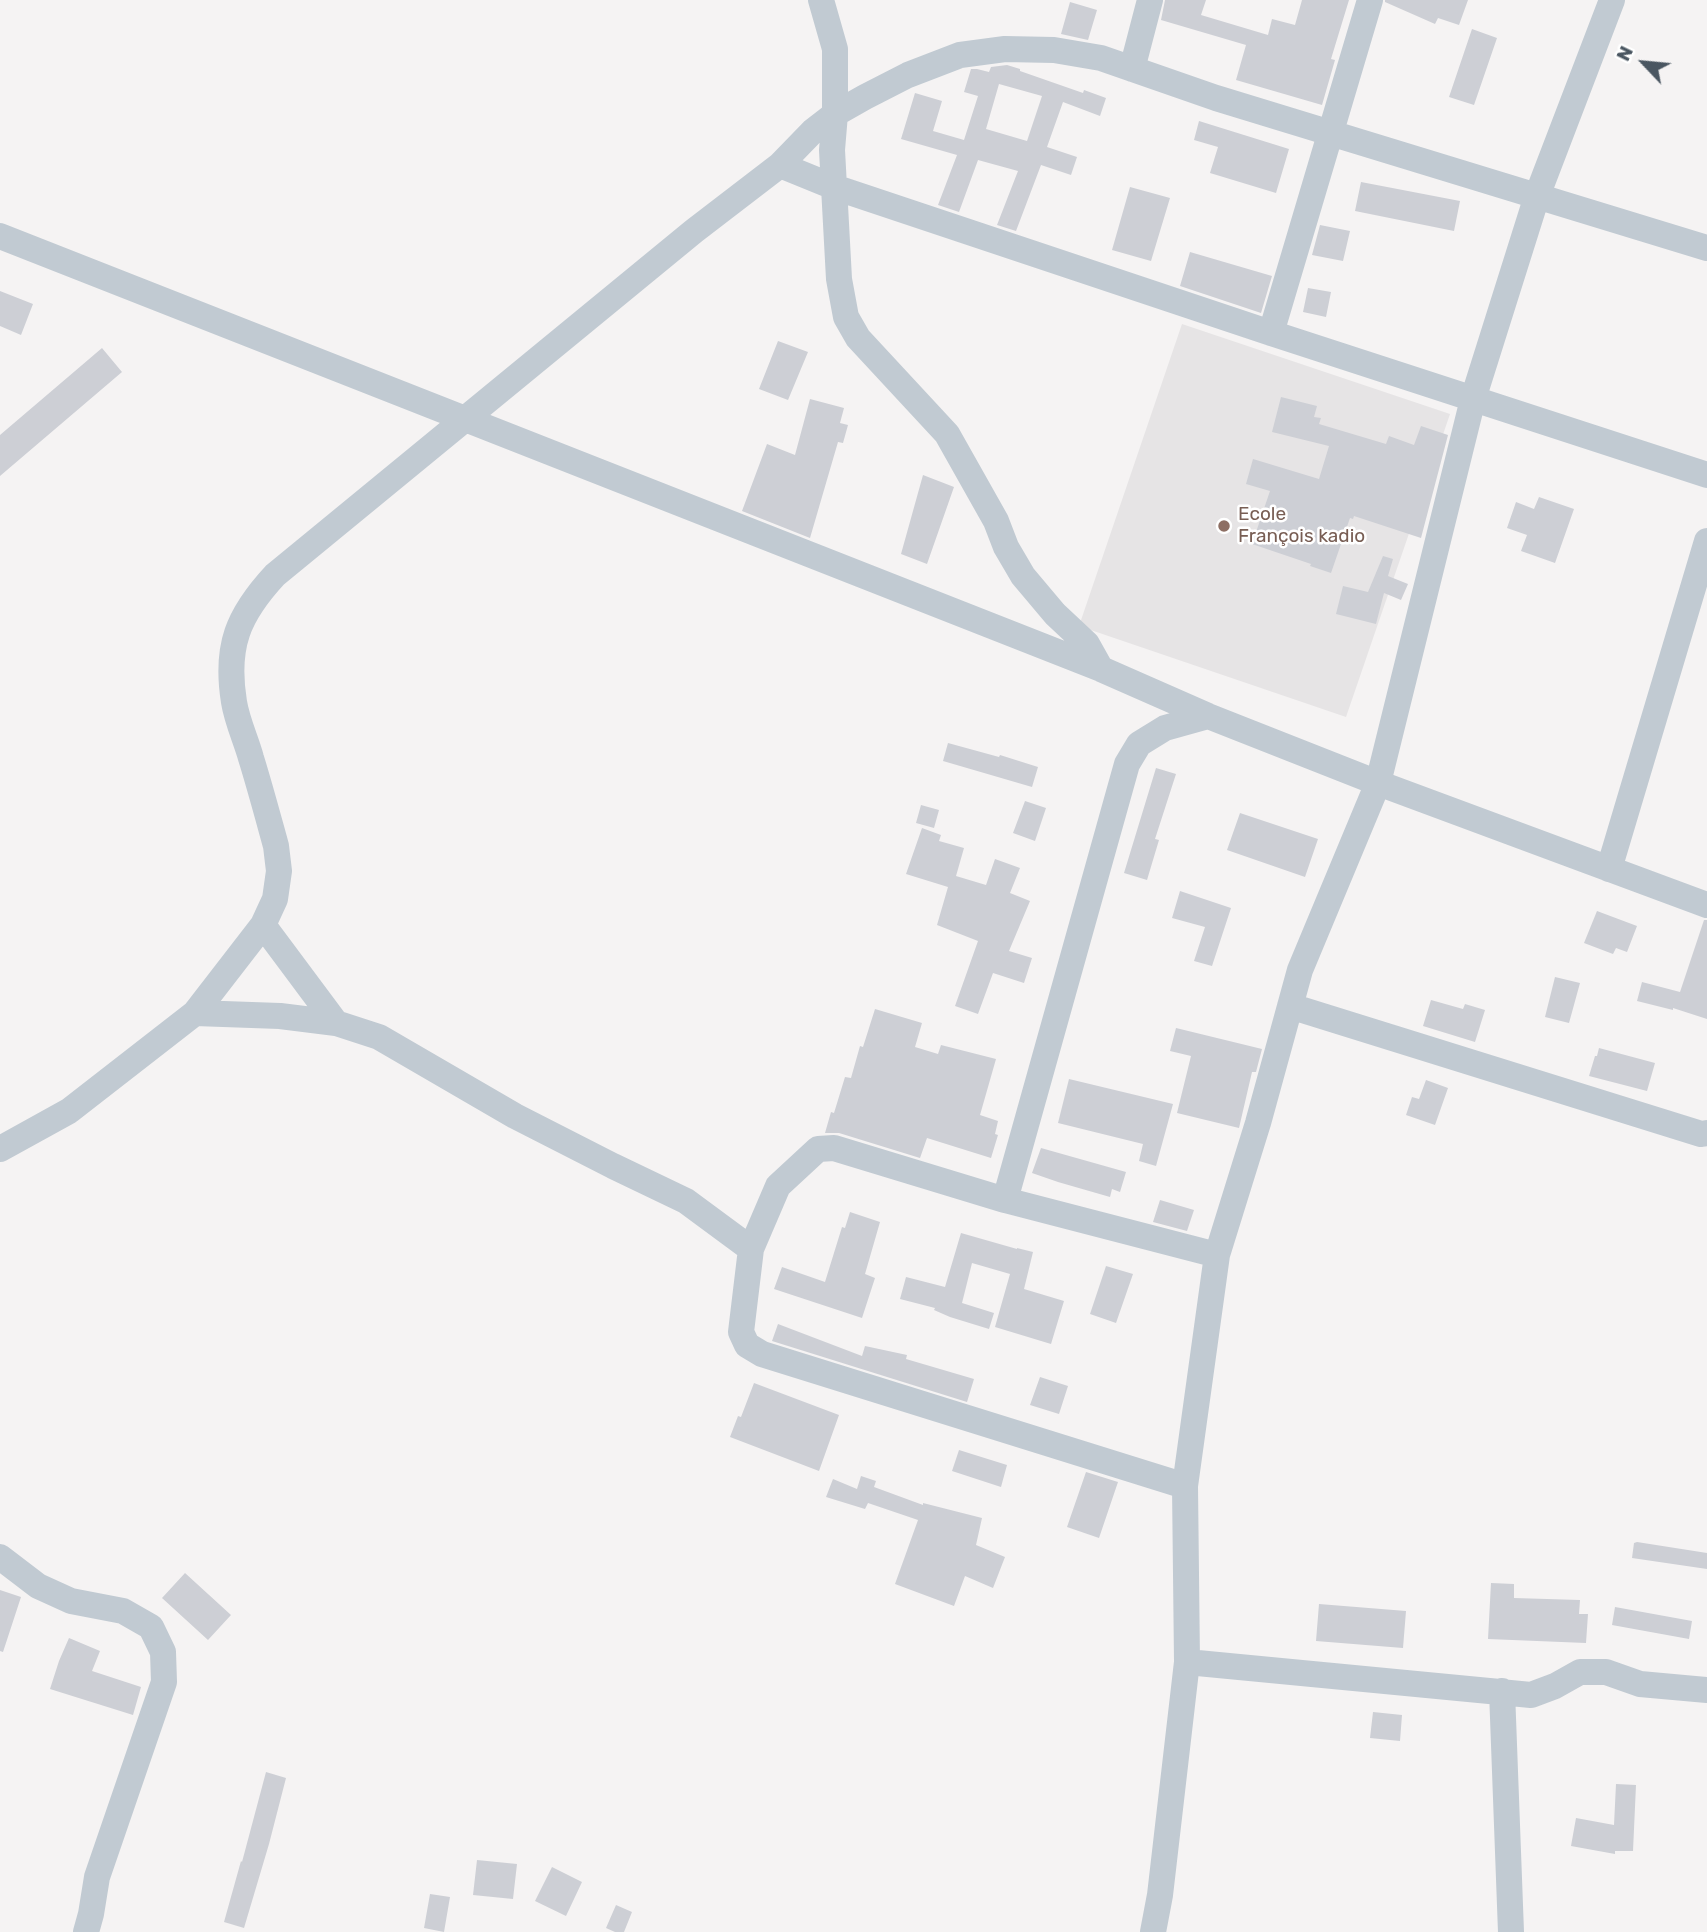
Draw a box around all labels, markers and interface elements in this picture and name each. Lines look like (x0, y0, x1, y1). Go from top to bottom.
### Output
north arrow (1609, 28, 1679, 98)
text: N (1611, 42, 1638, 65)
place label: Ecole François kadio (1238, 504, 1365, 548)
marker: Ecole François kadio (1216, 518, 1232, 534)

